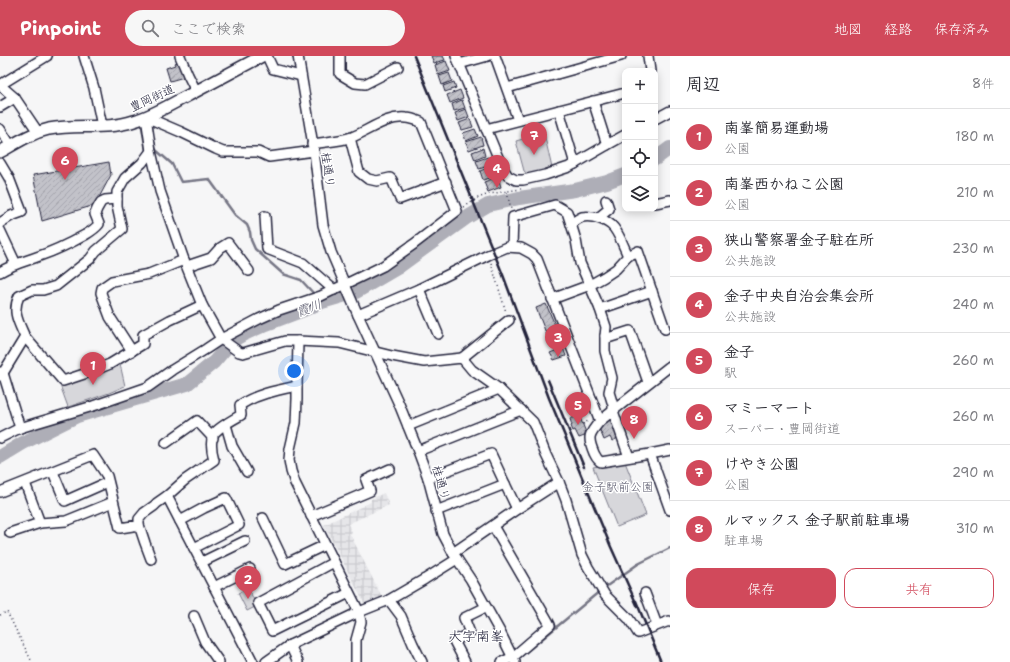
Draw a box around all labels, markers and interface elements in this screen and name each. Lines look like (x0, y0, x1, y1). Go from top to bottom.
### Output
search box (125, 10, 405, 46)
text: Pinpoint (20, 16, 101, 41)
icon: search (139, 17, 161, 39)
text: ここで検索 (171, 19, 246, 39)
text: 地図 (834, 20, 862, 38)
text: 経路 (884, 20, 912, 38)
text: 保存済み (934, 20, 990, 38)
map controls (622, 68, 658, 212)
button: + (622, 68, 658, 104)
text: 周辺 (686, 73, 720, 95)
text: 8件 (972, 75, 994, 92)
street label: 豊岡街道 (127, 81, 177, 115)
button: − (622, 104, 658, 140)
text: 南峯簡易運動場 (724, 118, 829, 138)
pin: 7 (521, 122, 547, 155)
text: 1 (696, 128, 702, 145)
text: 180 m (955, 128, 994, 145)
button: locate (622, 140, 658, 176)
text: 公園 (724, 140, 750, 157)
pin: 6 (52, 147, 78, 180)
street label: 桂通り (318, 151, 338, 189)
pin: 4 (484, 155, 510, 188)
text: 南峯西かねこ公園 (724, 174, 844, 194)
button: layers (622, 176, 658, 212)
text: 2 (694, 184, 704, 201)
text: 210 m (956, 184, 994, 201)
text: 公園 (724, 196, 750, 213)
text: 狭山警察署金子駐在所 (724, 230, 874, 250)
text: 3 (694, 240, 704, 257)
text: 230 m (952, 240, 994, 257)
text: 公共施設 (724, 252, 776, 269)
text: 金子中央自治会集会所 (724, 286, 874, 306)
water label: 霞川 (294, 295, 324, 321)
text: 4 (694, 296, 704, 313)
text: 240 m (952, 296, 994, 313)
text: 公共施設 (724, 308, 776, 325)
pin: 3 (545, 324, 571, 357)
text: 金子 (724, 342, 754, 362)
pin: 1 (80, 352, 106, 385)
text: 5 (695, 352, 703, 369)
text: 260 m (952, 352, 994, 369)
your location (284, 361, 304, 381)
text: 駅 (724, 364, 737, 381)
pin: 5 (565, 392, 591, 425)
text: マミーマート (724, 398, 815, 418)
pin: 8 (621, 406, 647, 439)
text: 6 (694, 408, 704, 425)
text: 260 m (952, 408, 994, 425)
text: スーパー · 豊岡街道 (724, 420, 840, 437)
text: けやき公園 (724, 454, 799, 474)
street label: 桂通り (428, 463, 454, 503)
text: 7 (694, 464, 704, 481)
text: 290 m (952, 464, 994, 481)
text: 公園 (724, 476, 750, 493)
park label: 金子駅前公園 (582, 479, 654, 495)
text: ルマックス 金子駅前駐車場 (724, 510, 910, 530)
text: 8 (694, 520, 704, 537)
text: 310 m (956, 520, 994, 537)
text: 駐車場 (724, 532, 763, 549)
pin: 2 (235, 566, 261, 599)
button: 保存 (686, 568, 836, 608)
button: 共有 (844, 568, 994, 608)
district label: 大字南峯 (448, 627, 504, 645)

